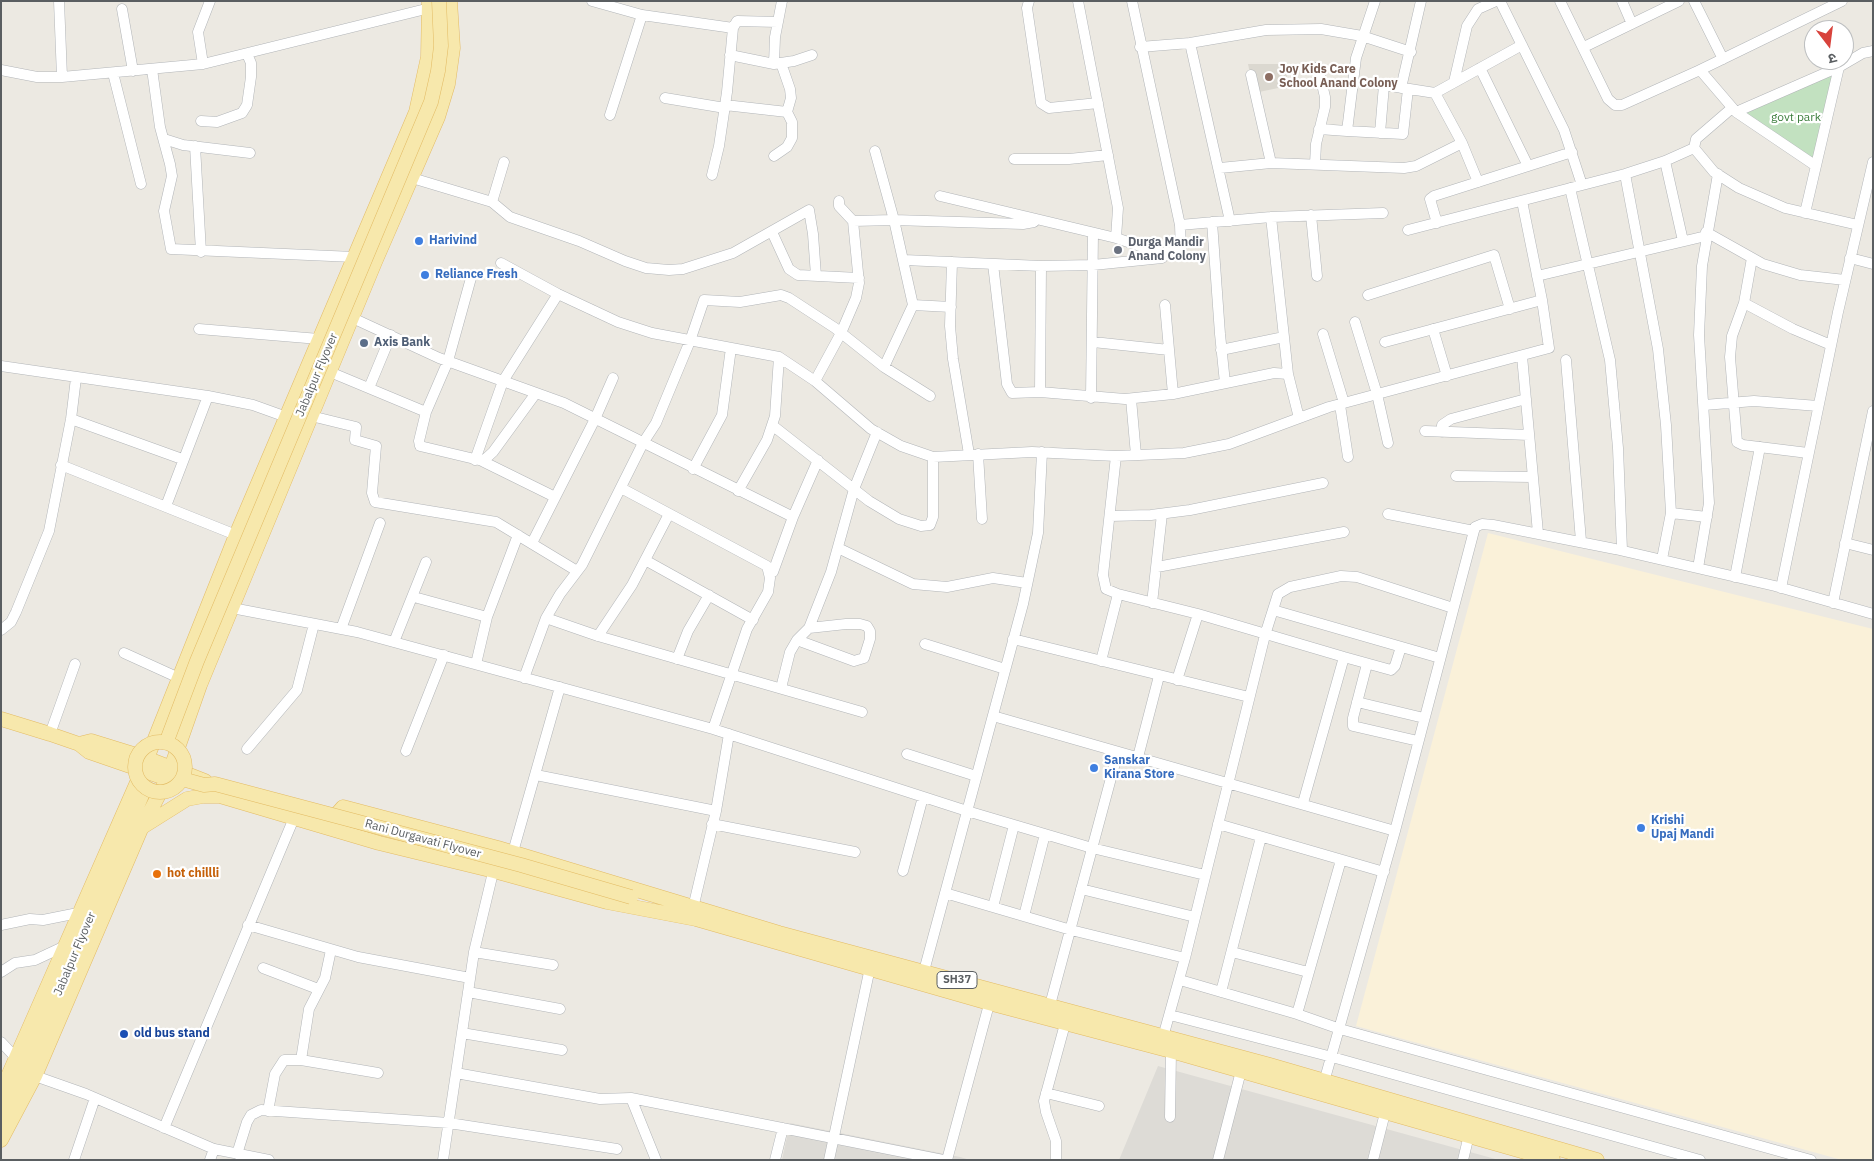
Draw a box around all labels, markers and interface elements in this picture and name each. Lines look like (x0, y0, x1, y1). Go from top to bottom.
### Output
north arrow (1804, 20, 1854, 70)
text: उ (1826, 49, 1839, 68)
place label: Joy Kids Care School Anand Colony (1279, 63, 1398, 91)
marker: Joy Kids Care School Anand Colony (1263, 71, 1275, 83)
park label: govt park (1771, 111, 1821, 125)
place label: Harivind (429, 234, 477, 248)
marker: Harivind (413, 235, 425, 247)
place label: Durga Mandir Anand Colony (1128, 236, 1206, 264)
marker: Durga Mandir Anand Colony (1112, 244, 1124, 256)
place label: Reliance Fresh (435, 268, 518, 282)
marker: Reliance Fresh (419, 269, 431, 281)
street label: Jabalpur Flyover (293, 331, 341, 419)
place label: Axis Bank (374, 336, 430, 350)
marker: Axis Bank (358, 337, 370, 349)
place label: Sanskar Kirana Store (1104, 754, 1174, 782)
marker: Sanskar Kirana Store (1088, 762, 1100, 774)
place label: Krishi Upaj Mandi (1651, 814, 1714, 842)
street label: Rani Durgavati Flyover (363, 817, 483, 861)
marker: Krishi Upaj Mandi (1635, 822, 1647, 834)
place label: hot chillli (167, 867, 219, 881)
marker: hot chillli (151, 868, 163, 880)
street label: Jabalpur Flyover (51, 910, 99, 998)
road number: SH37 (937, 972, 977, 988)
place label: old bus stand (134, 1027, 210, 1041)
marker: old bus stand (118, 1028, 130, 1040)

